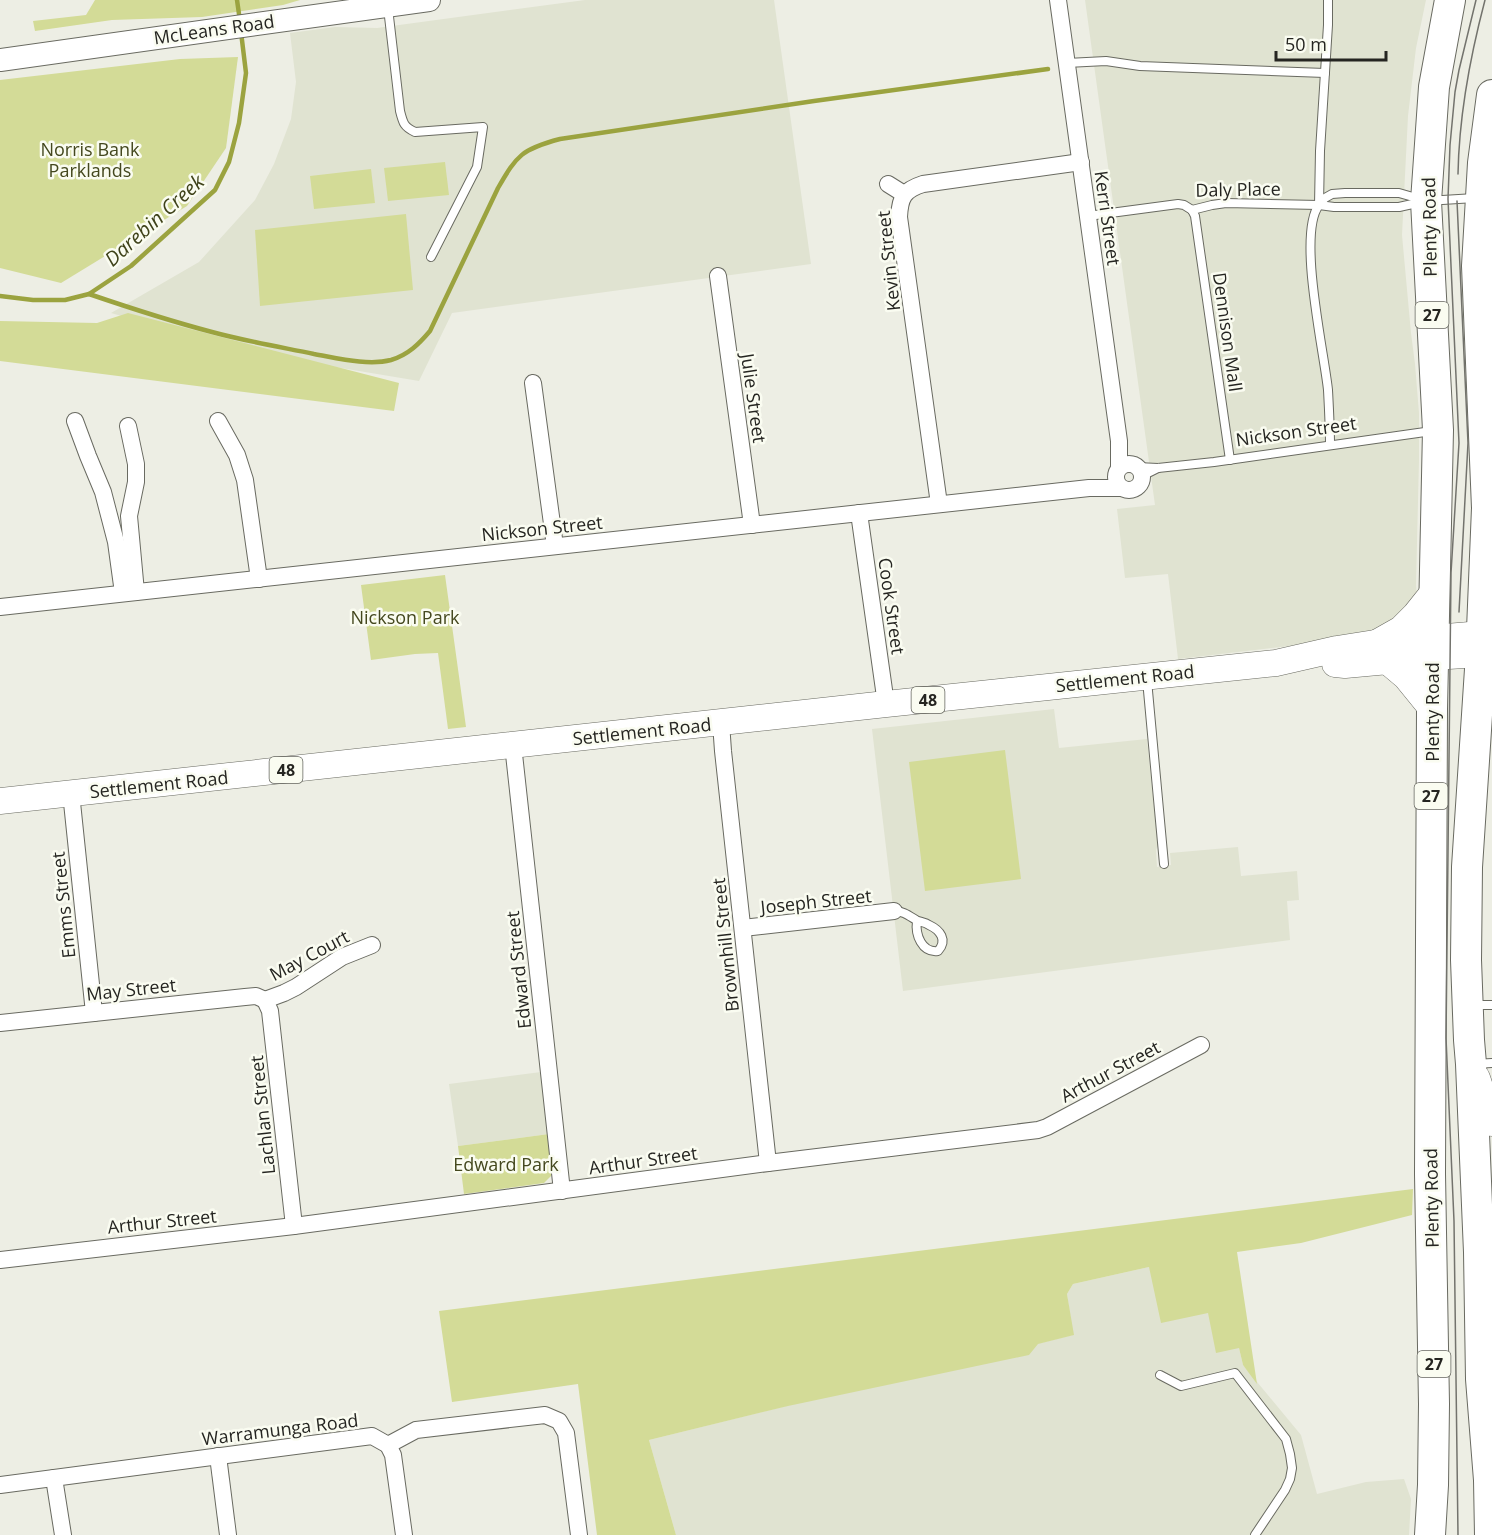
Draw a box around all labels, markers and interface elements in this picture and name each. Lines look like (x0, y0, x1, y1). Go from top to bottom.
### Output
street label: McLeans Road (152, 9, 276, 49)
scale bar (1276, 24, 1386, 62)
text: 50 m (1285, 32, 1327, 56)
park label: Norris Bank Parklands (40, 137, 140, 182)
water label: Darebin Creek (98, 167, 210, 272)
street label: Kerri Street (1089, 169, 1127, 267)
street label: Daly Place (1195, 176, 1281, 202)
street label: Plenty Road (1416, 177, 1442, 277)
street label: Kevin Street (871, 210, 905, 312)
street label: Dennison Mall (1208, 271, 1248, 393)
road number: 27 (1416, 302, 1448, 328)
street label: Julie Street (736, 350, 772, 444)
street label: Nickson Street (1234, 411, 1358, 451)
street label: Nickson Street (480, 510, 604, 546)
street label: Cook Street (873, 556, 911, 656)
park label: Nickson Park (351, 605, 460, 629)
street label: Settlement Road (1054, 659, 1196, 697)
street label: Plenty Road (1420, 662, 1444, 762)
road number: 48 (912, 687, 944, 713)
street label: Settlement Road (571, 712, 713, 750)
road number: 48 (270, 757, 302, 783)
street label: Settlement Road (88, 765, 230, 803)
road number: 27 (1414, 783, 1448, 809)
street label: Emms Street (45, 851, 81, 959)
street label: Brownhill Street (706, 877, 744, 1013)
street label: Joseph Street (757, 883, 873, 919)
street label: Edward Street (500, 910, 536, 1030)
street label: May Court (265, 924, 353, 986)
street label: May Street (85, 972, 177, 1006)
street label: Arthur Street (1056, 1035, 1164, 1107)
street label: Lachlan Street (244, 1054, 280, 1176)
street label: Arthur Street (587, 1140, 699, 1180)
street label: Plenty Road (1418, 1148, 1444, 1248)
park label: Edward Park (453, 1152, 559, 1176)
street label: Arthur Street (106, 1203, 218, 1239)
road number: 27 (1418, 1351, 1450, 1377)
street label: Warramunga Road (200, 1407, 360, 1451)

